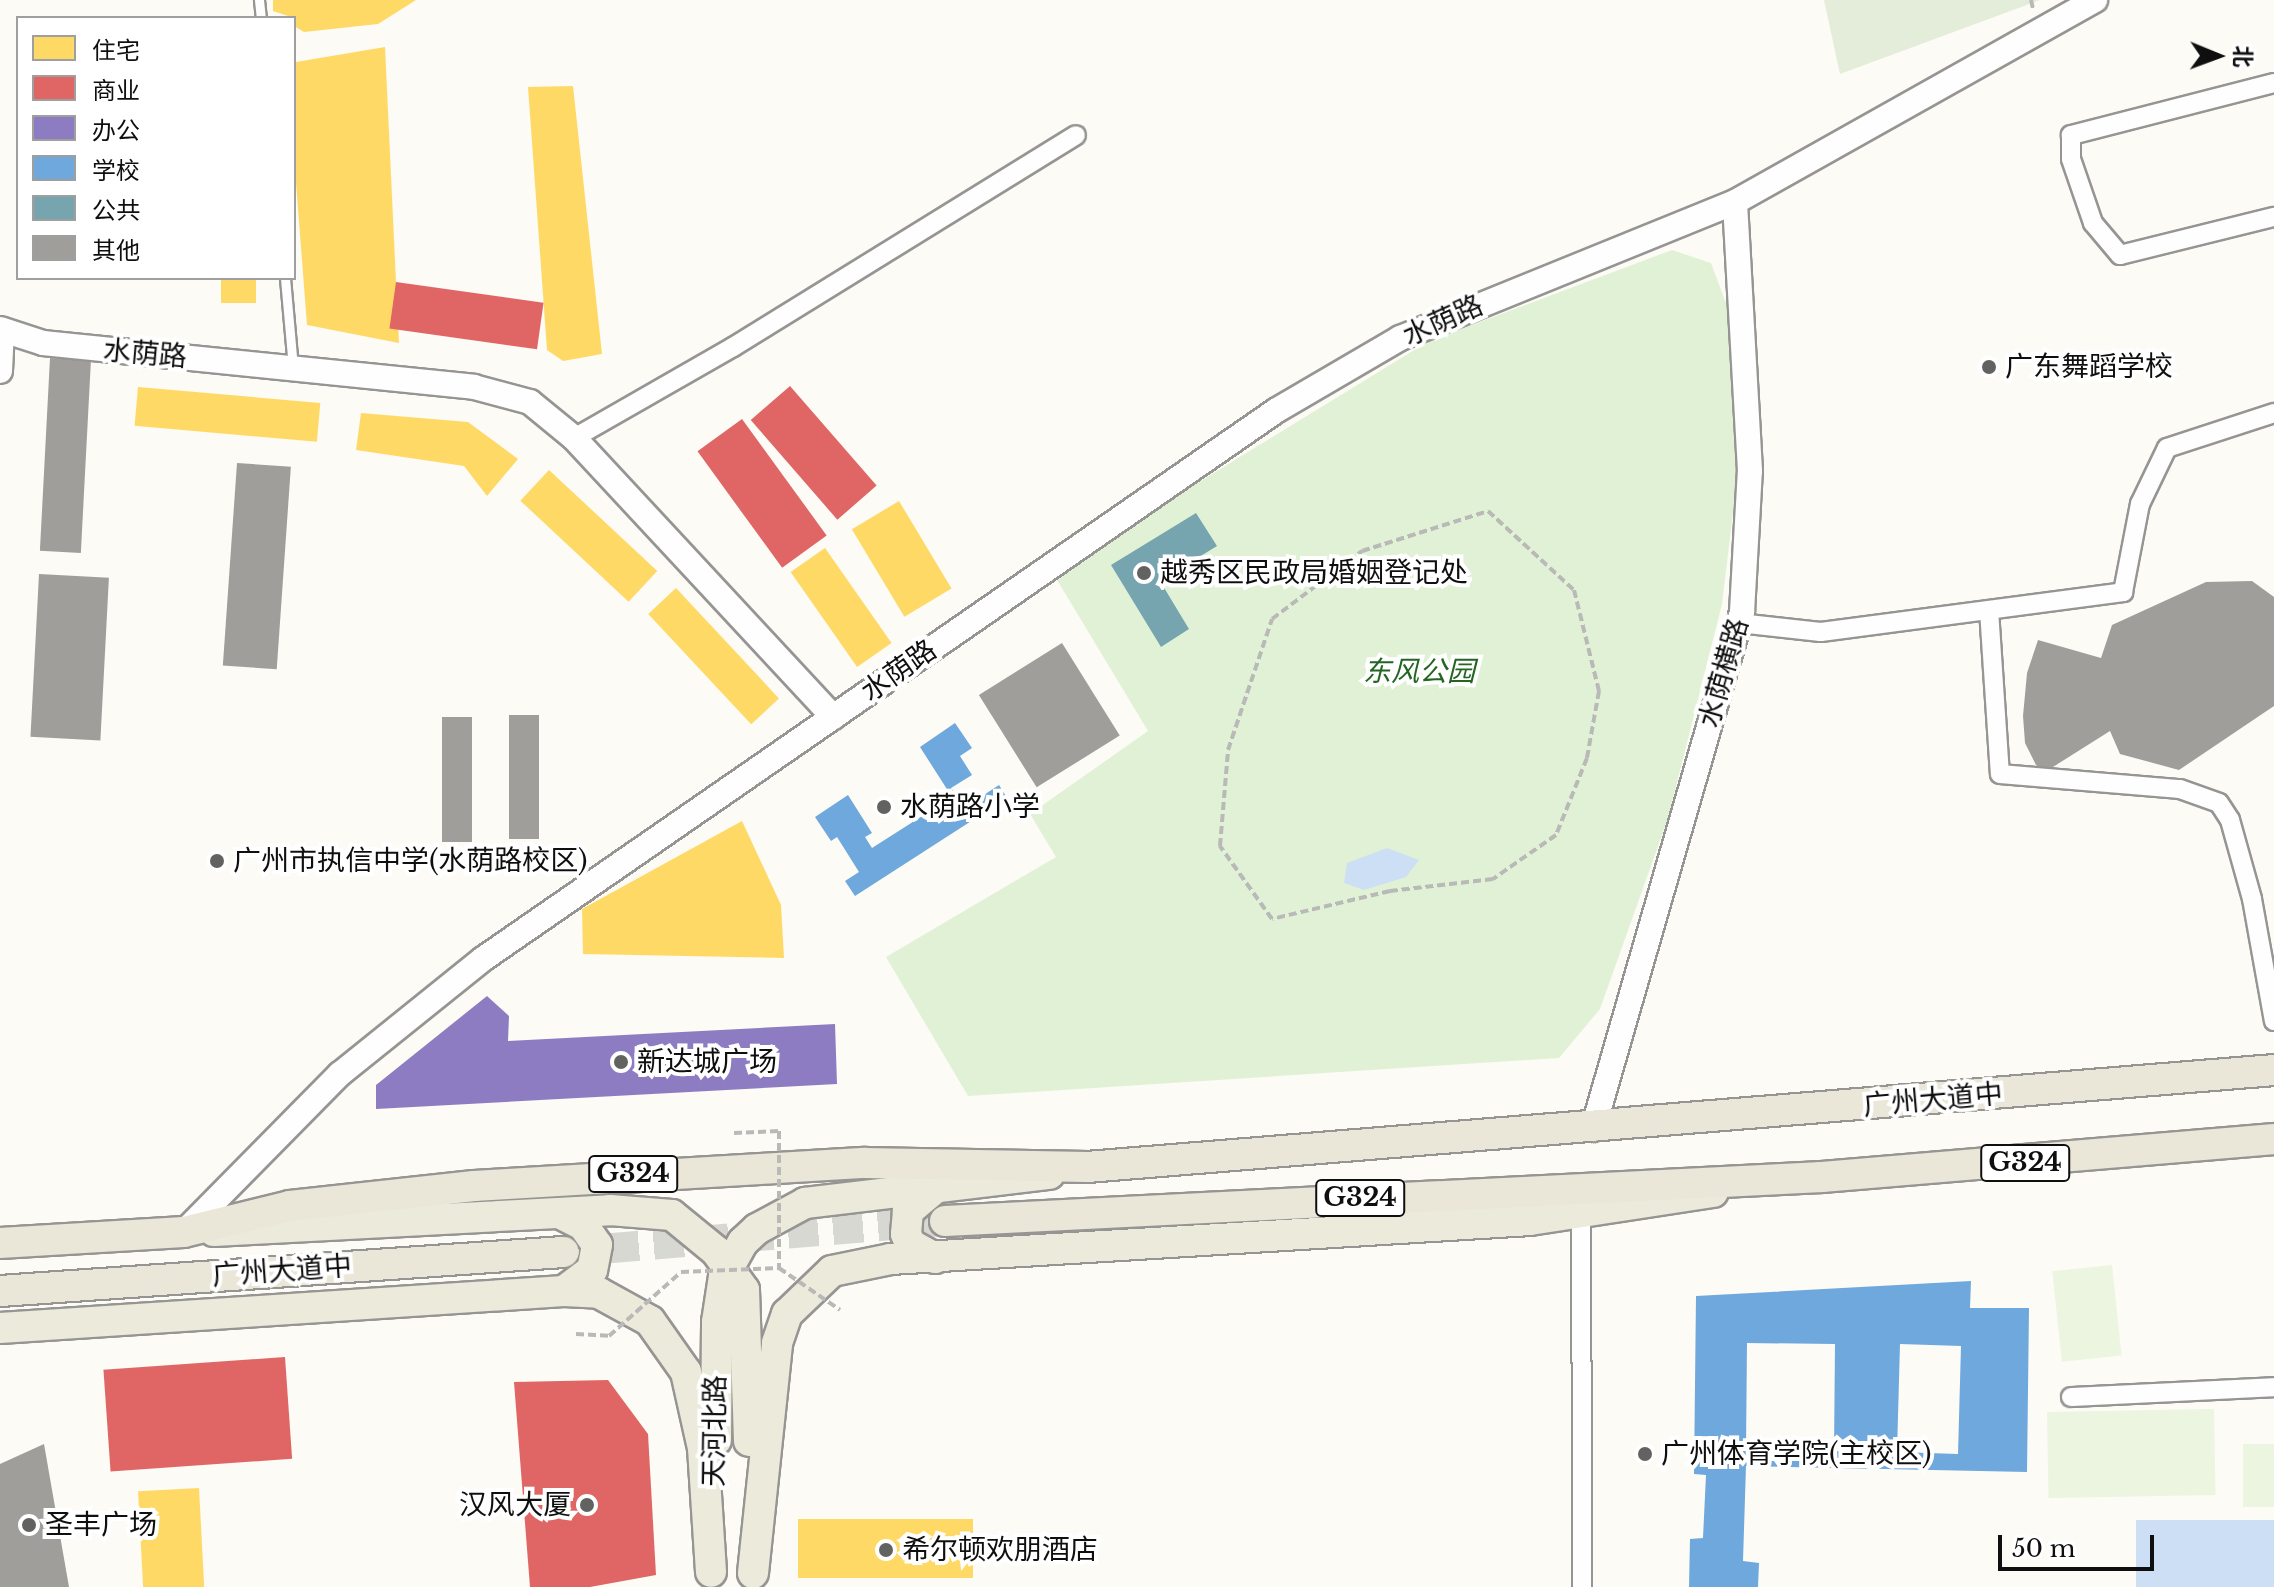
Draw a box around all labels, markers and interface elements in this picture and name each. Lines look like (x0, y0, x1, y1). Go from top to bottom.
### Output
legend (16, 16, 296, 280)
north arrow (2178, 16, 2258, 96)
text: 住宅 (92, 36, 140, 65)
text: 北 (2229, 45, 2256, 68)
text: 商业 (92, 76, 140, 105)
text: 办公 (92, 116, 140, 145)
text: 学校 (92, 156, 140, 185)
text: 公共 (92, 196, 140, 225)
text: 其他 (92, 236, 140, 265)
street label: 水荫路 (1398, 289, 1488, 353)
street label: 水荫路 (102, 334, 188, 374)
place label: 广东舞蹈学校 (2005, 350, 2173, 384)
marker: 广东舞蹈学校 (1980, 358, 1998, 376)
place label: 越秀区民政局婚姻登记处 (1160, 556, 1468, 590)
marker: 越秀区民政局婚姻登记处 (1135, 564, 1153, 582)
street label: 水荫横路 (1692, 615, 1756, 731)
street label: 水荫路 (855, 633, 943, 709)
park label: 东风公园 (1363, 655, 1475, 689)
place label: 水荫路小学 (900, 790, 1040, 824)
marker: 水荫路小学 (875, 798, 893, 816)
place label: 广州市执信中学(水荫路校区) (233, 844, 588, 878)
marker: 广州市执信中学(水荫路校区) (208, 852, 226, 870)
place label: 新达城广场 (637, 1045, 777, 1079)
marker: 新达城广场 (612, 1053, 630, 1071)
street label: 广州大道中 (1862, 1077, 2004, 1123)
road number: G324 (1979, 1141, 2071, 1185)
road number: G324 (587, 1152, 679, 1196)
road number: G324 (1314, 1176, 1406, 1220)
street label: 广州大道中 (211, 1249, 353, 1293)
street label: 天河北路 (697, 1375, 733, 1487)
place label: 广州体育学院(主校区) (1661, 1437, 1932, 1471)
marker: 广州体育学院(主校区) (1636, 1445, 1654, 1463)
place label: 汉风大厦 (459, 1488, 571, 1522)
marker: 汉风大厦 (578, 1496, 596, 1514)
place label: 圣丰广场 (45, 1508, 157, 1542)
marker: 圣丰广场 (20, 1516, 38, 1534)
scale bar (2002, 1519, 2158, 1569)
place label: 希尔顿欢朋酒店 (902, 1533, 1098, 1567)
text: 50 m (2012, 1534, 2075, 1563)
marker: 希尔顿欢朋酒店 (877, 1541, 895, 1559)

